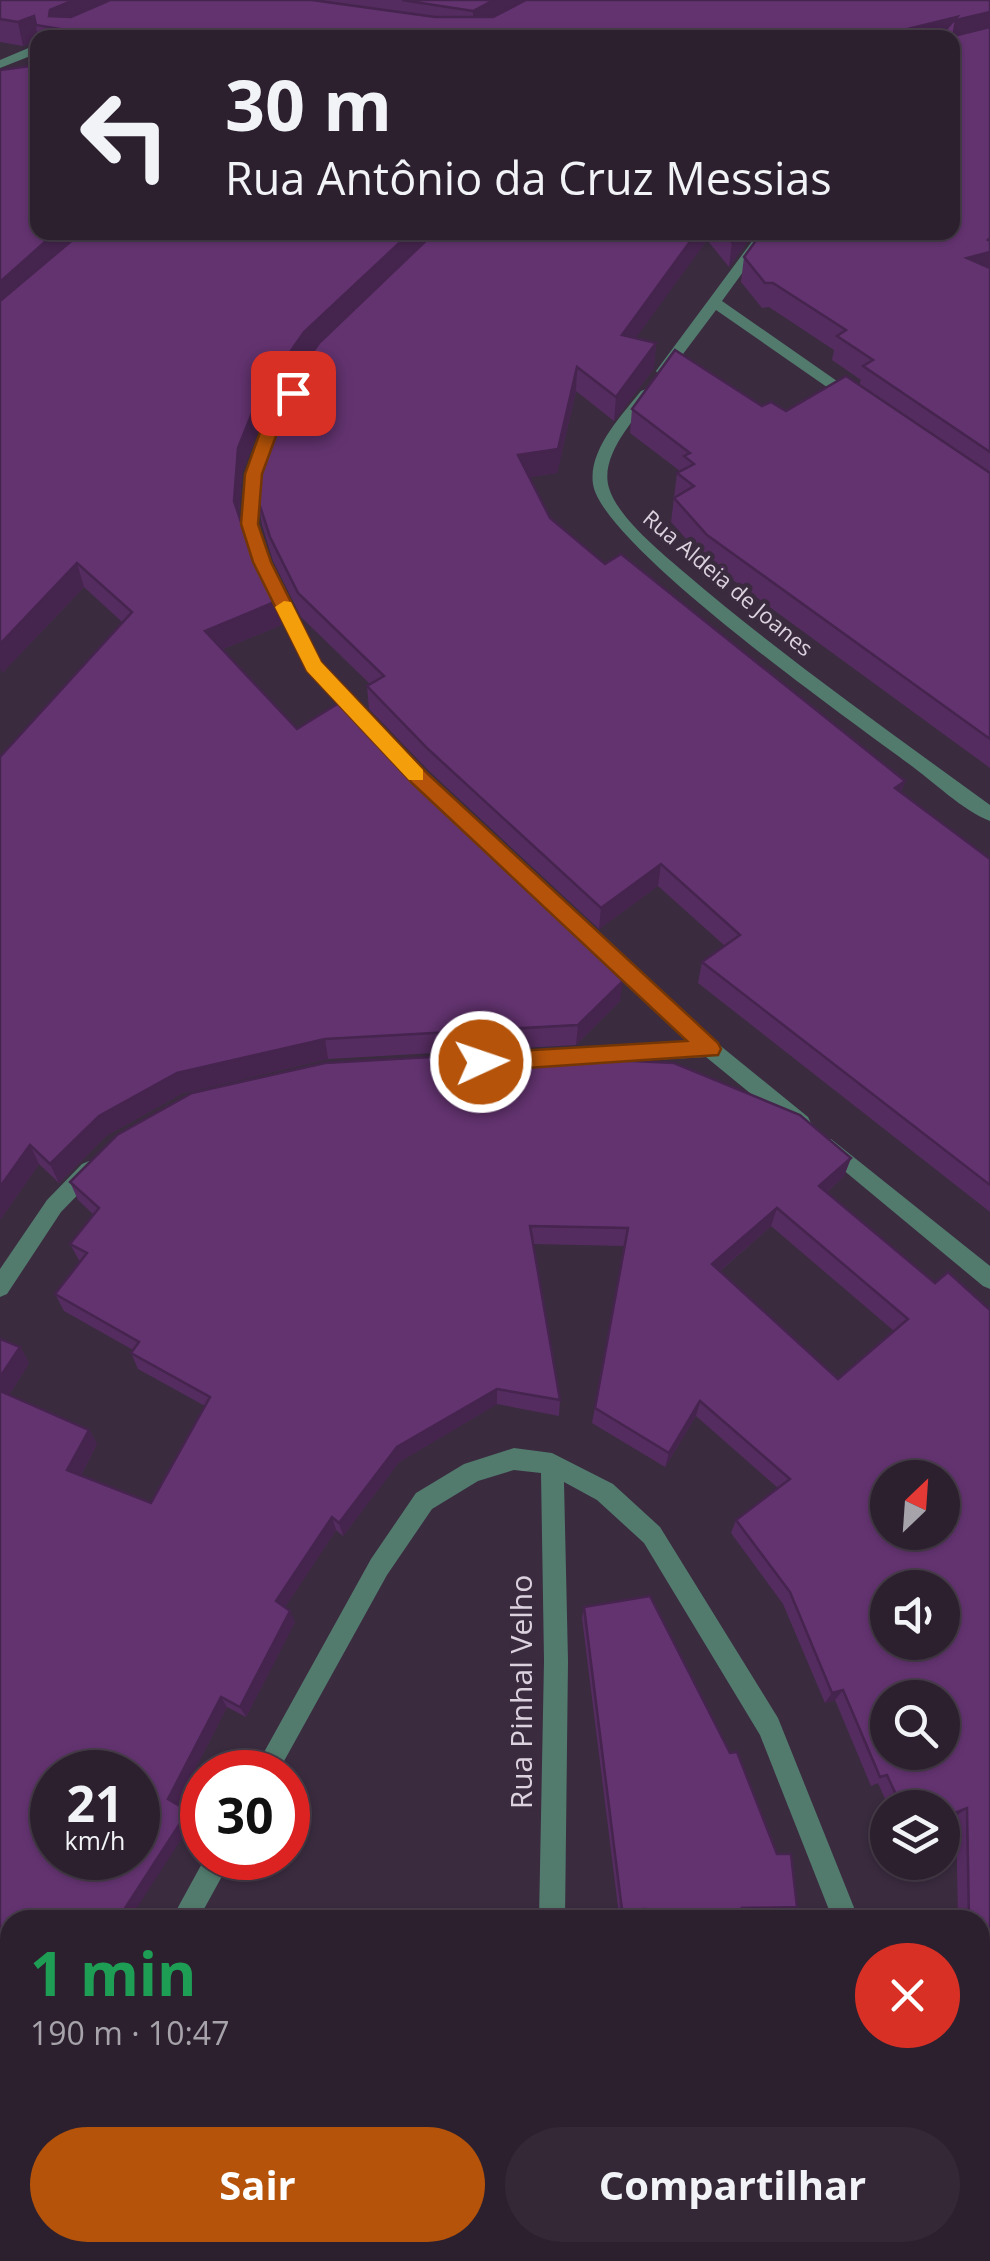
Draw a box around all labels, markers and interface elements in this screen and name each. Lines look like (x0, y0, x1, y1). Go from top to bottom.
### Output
text: 30 m (225, 56, 392, 152)
icon: left (60, 70, 190, 200)
text: Rua Antônio da Cruz Messias (225, 147, 832, 208)
pin (251, 351, 336, 436)
icon: arrive (266, 366, 321, 421)
street label: Rua Aldeia de Joanes (637, 502, 820, 662)
position arrow (429, 1010, 533, 1114)
north arrow (870, 1460, 960, 1550)
map controls (870, 1460, 960, 1880)
button: sound (870, 1570, 960, 1660)
street label: Rua Pinhal Velho (500, 1575, 541, 1809)
button: search (870, 1680, 960, 1770)
speed limit sign: 30 (180, 1750, 310, 1880)
text: 21 (66, 1769, 124, 1837)
button: layers (870, 1790, 960, 1880)
text: km/h (65, 1823, 125, 1857)
text: 1 min (30, 1932, 197, 2014)
button: close (855, 1943, 960, 2048)
text: 190 m · 10:47 (30, 2011, 229, 2054)
button: Sair (30, 2127, 485, 2242)
button: Compartilhar (505, 2127, 960, 2242)

